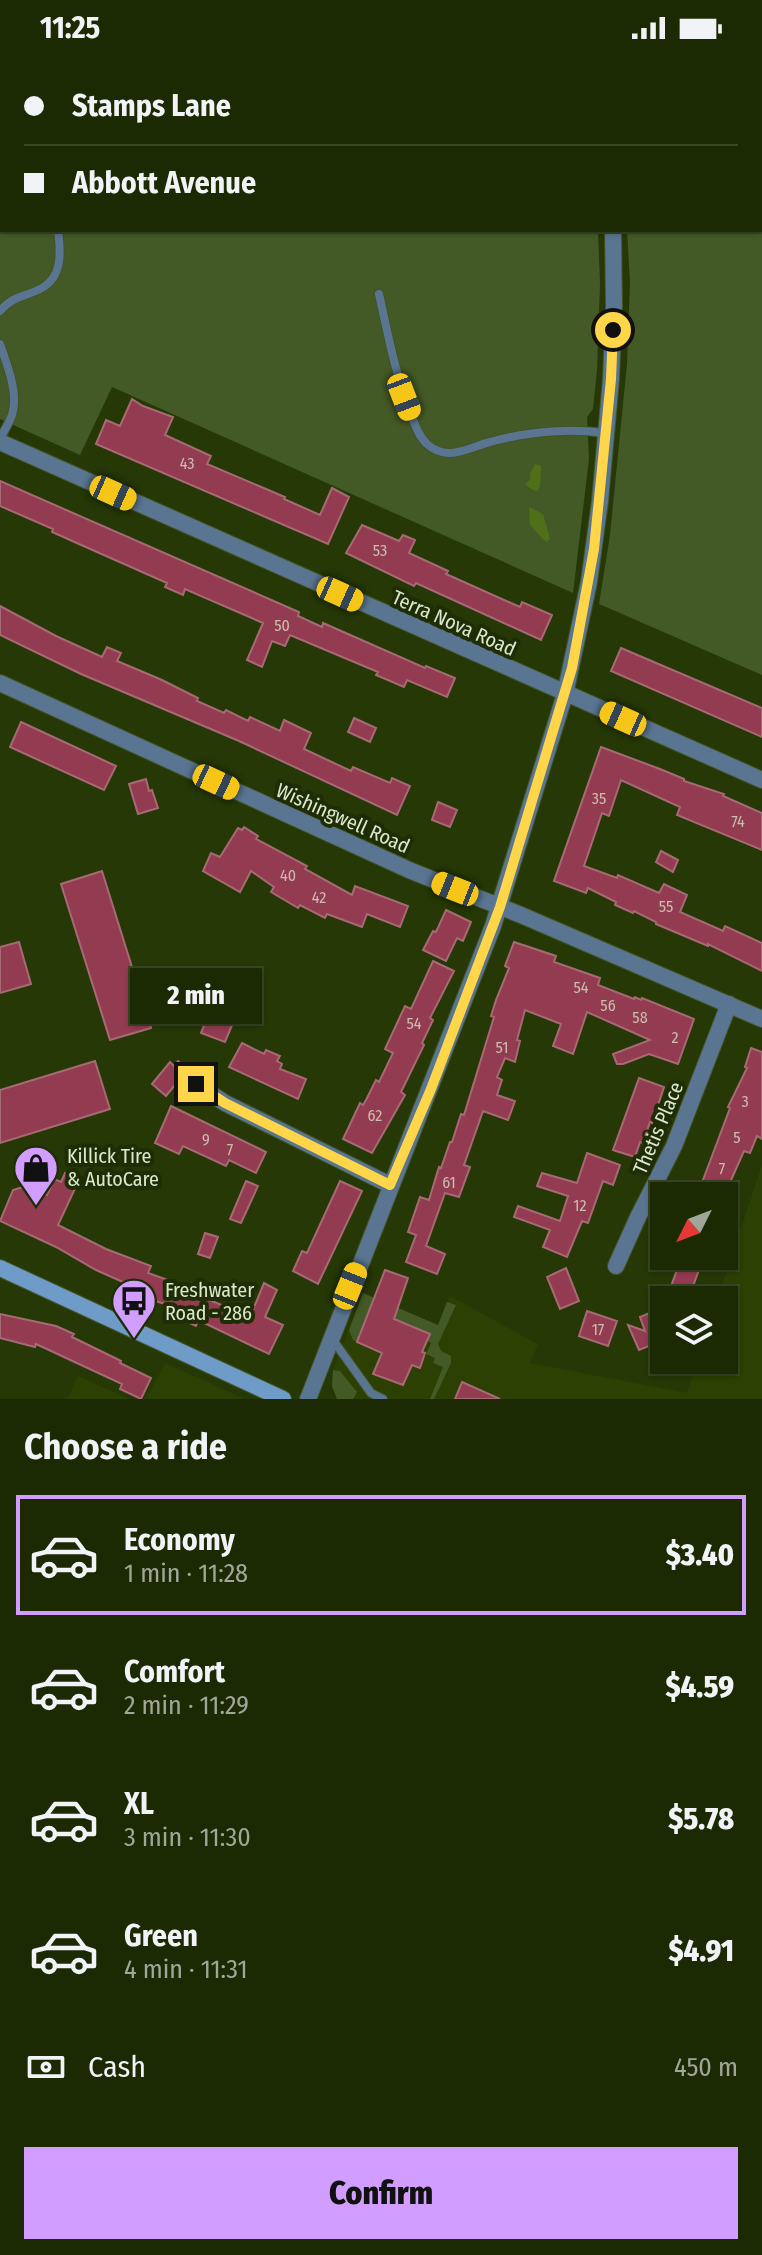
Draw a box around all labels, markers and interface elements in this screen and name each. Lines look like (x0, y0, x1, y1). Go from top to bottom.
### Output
text: 11:25 (40, 10, 100, 46)
text: Stamps Lane (72, 88, 231, 124)
text: Abbott Avenue (72, 165, 256, 201)
route start (595, 312, 631, 348)
car (384, 370, 424, 424)
house number: 43 (180, 454, 194, 473)
car (86, 472, 140, 514)
house number: 53 (373, 541, 387, 560)
car (313, 573, 367, 615)
street label: Terra Nova Road (388, 585, 520, 661)
house number: 50 (274, 616, 290, 635)
car (596, 698, 650, 740)
car (189, 761, 243, 803)
street label: Wishingwell Road (272, 778, 414, 858)
house number: 35 (592, 789, 606, 808)
house number: 74 (731, 812, 745, 831)
house number: 40 (280, 866, 296, 885)
car (428, 869, 482, 909)
house number: 42 (312, 888, 326, 907)
house number: 55 (659, 897, 673, 916)
callout: 2 min (130, 968, 262, 1024)
house number: 54 (573, 978, 589, 997)
text: 2 min (167, 980, 225, 1011)
house number: 56 (600, 996, 616, 1015)
house number: 58 (632, 1008, 648, 1027)
house number: 54 (406, 1014, 422, 1033)
house number: 2 (671, 1028, 679, 1047)
house number: 51 (496, 1038, 508, 1057)
route end (178, 1066, 214, 1102)
street label: Thetis Place (628, 1078, 688, 1178)
house number: 3 (741, 1092, 749, 1111)
house number: 62 (368, 1106, 382, 1125)
house number: 5 (733, 1128, 741, 1147)
house number: 9 (202, 1130, 210, 1149)
house number: 7 (227, 1140, 234, 1159)
shop icon: Killick Tire & AutoCare (12, 1144, 60, 1207)
place label: Killick Tire & AutoCare (67, 1144, 159, 1191)
house number: 7 (719, 1159, 726, 1178)
house number: 61 (442, 1173, 456, 1192)
north arrow (650, 1182, 738, 1270)
map controls (650, 1182, 738, 1374)
house number: 12 (573, 1196, 587, 1215)
car (330, 1259, 370, 1313)
bus stop icon: Freshwater Road - 286 (110, 1277, 158, 1340)
place label: Freshwater Road - 286 (165, 1278, 254, 1325)
button: layers (650, 1286, 738, 1374)
house number: 17 (592, 1320, 605, 1339)
text: Choose a ride (24, 1425, 227, 1469)
icon: car (28, 1519, 100, 1591)
text: Economy (124, 1522, 235, 1558)
text: $3.40 (666, 1537, 734, 1573)
text: 1 min · 11:28 (124, 1558, 248, 1589)
icon: car (28, 1651, 100, 1723)
text: Comfort (124, 1654, 225, 1690)
text: $4.59 (666, 1669, 734, 1705)
text: 2 min · 11:29 (124, 1690, 249, 1721)
icon: car (28, 1783, 100, 1855)
text: XL (124, 1786, 154, 1822)
text: $5.78 (668, 1801, 734, 1837)
text: 3 min · 11:30 (124, 1822, 251, 1853)
icon: car (28, 1915, 100, 1987)
text: Green (124, 1918, 198, 1954)
text: $4.91 (668, 1933, 734, 1969)
text: 4 min · 11:31 (124, 1954, 248, 1985)
icon: cash (24, 2045, 68, 2089)
text: Cash (88, 2049, 146, 2085)
text: 450 m (674, 2052, 738, 2083)
button: Confirm (24, 2147, 738, 2239)

